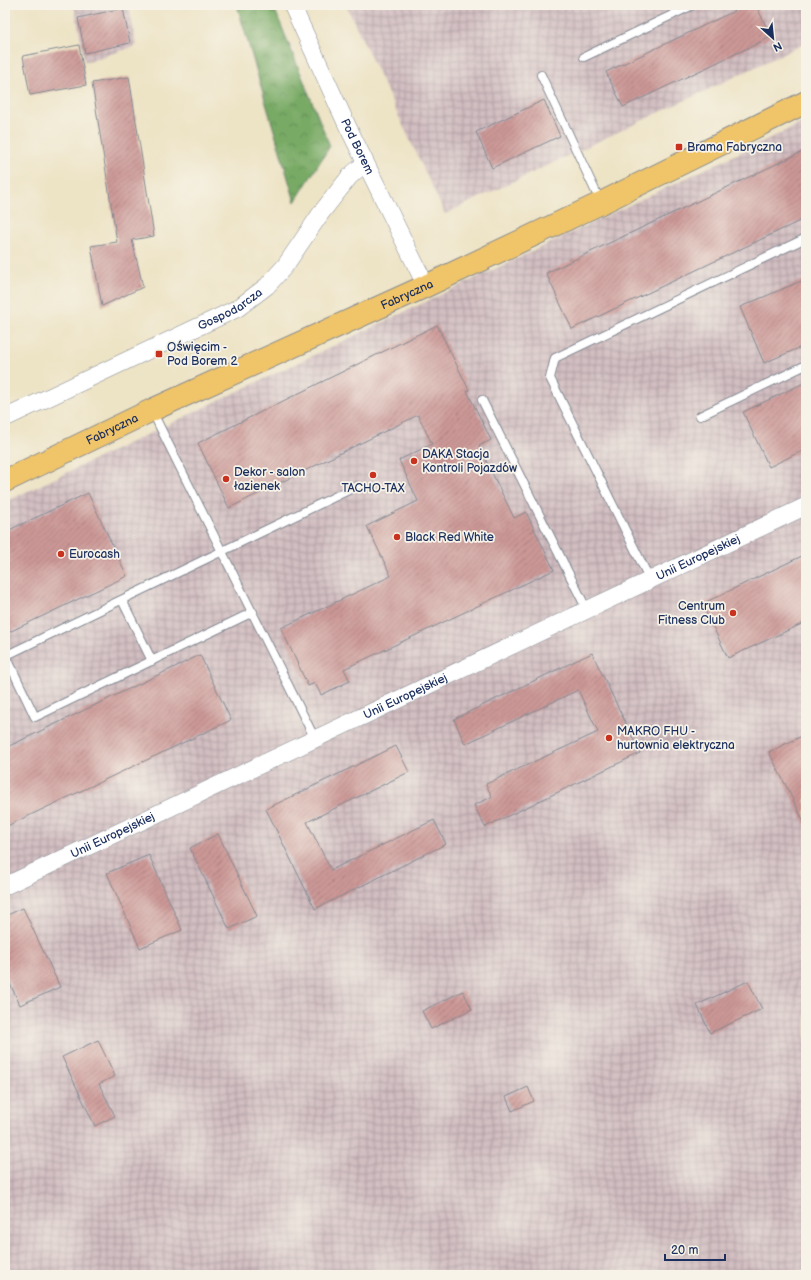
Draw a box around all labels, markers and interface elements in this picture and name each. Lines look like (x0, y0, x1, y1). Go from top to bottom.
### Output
north arrow (753, 18, 793, 58)
text: N (771, 39, 784, 54)
street label: Pod Borem (337, 117, 377, 177)
place label: Brama Fabryczna (687, 140, 782, 155)
marker: Brama Fabryczna (674, 142, 684, 152)
street label: Fabryczna (378, 277, 436, 314)
street label: Gospodarcza (195, 285, 266, 334)
place label: Oświęcim - Pod Borem 2 (167, 340, 238, 369)
marker: Oświęcim - Pod Borem 2 (154, 349, 164, 359)
street label: Fabryczna (84, 411, 141, 449)
place label: DAKA Stacja Kontroli Pojazdów (422, 447, 517, 476)
marker: DAKA Stacja Kontroli Pojazdów (409, 456, 419, 466)
place label: Dekor - salon łazienek (233, 465, 306, 494)
marker: TACHO-TAX (368, 470, 378, 480)
marker: Dekor - salon łazienek (221, 474, 231, 484)
place label: TACHO-TAX (342, 481, 405, 496)
place label: Black Red White (405, 530, 494, 545)
street label: Unii Europejskiej (654, 531, 743, 584)
marker: Black Red White (392, 532, 402, 542)
place label: Eurocash (69, 547, 120, 562)
marker: Eurocash (56, 549, 66, 559)
place label: Centrum Fitness Club (658, 599, 725, 628)
marker: Centrum Fitness Club (728, 608, 738, 618)
street label: Unii Europejskiej (361, 670, 450, 723)
place label: MAKRO FHU - hurtownia elektryczna (617, 724, 735, 753)
marker: MAKRO FHU - hurtownia elektryczna (604, 733, 614, 743)
street label: Unii Europejskiej (68, 809, 157, 862)
scale bar (665, 1236, 725, 1262)
text: 20 m (671, 1243, 698, 1258)

